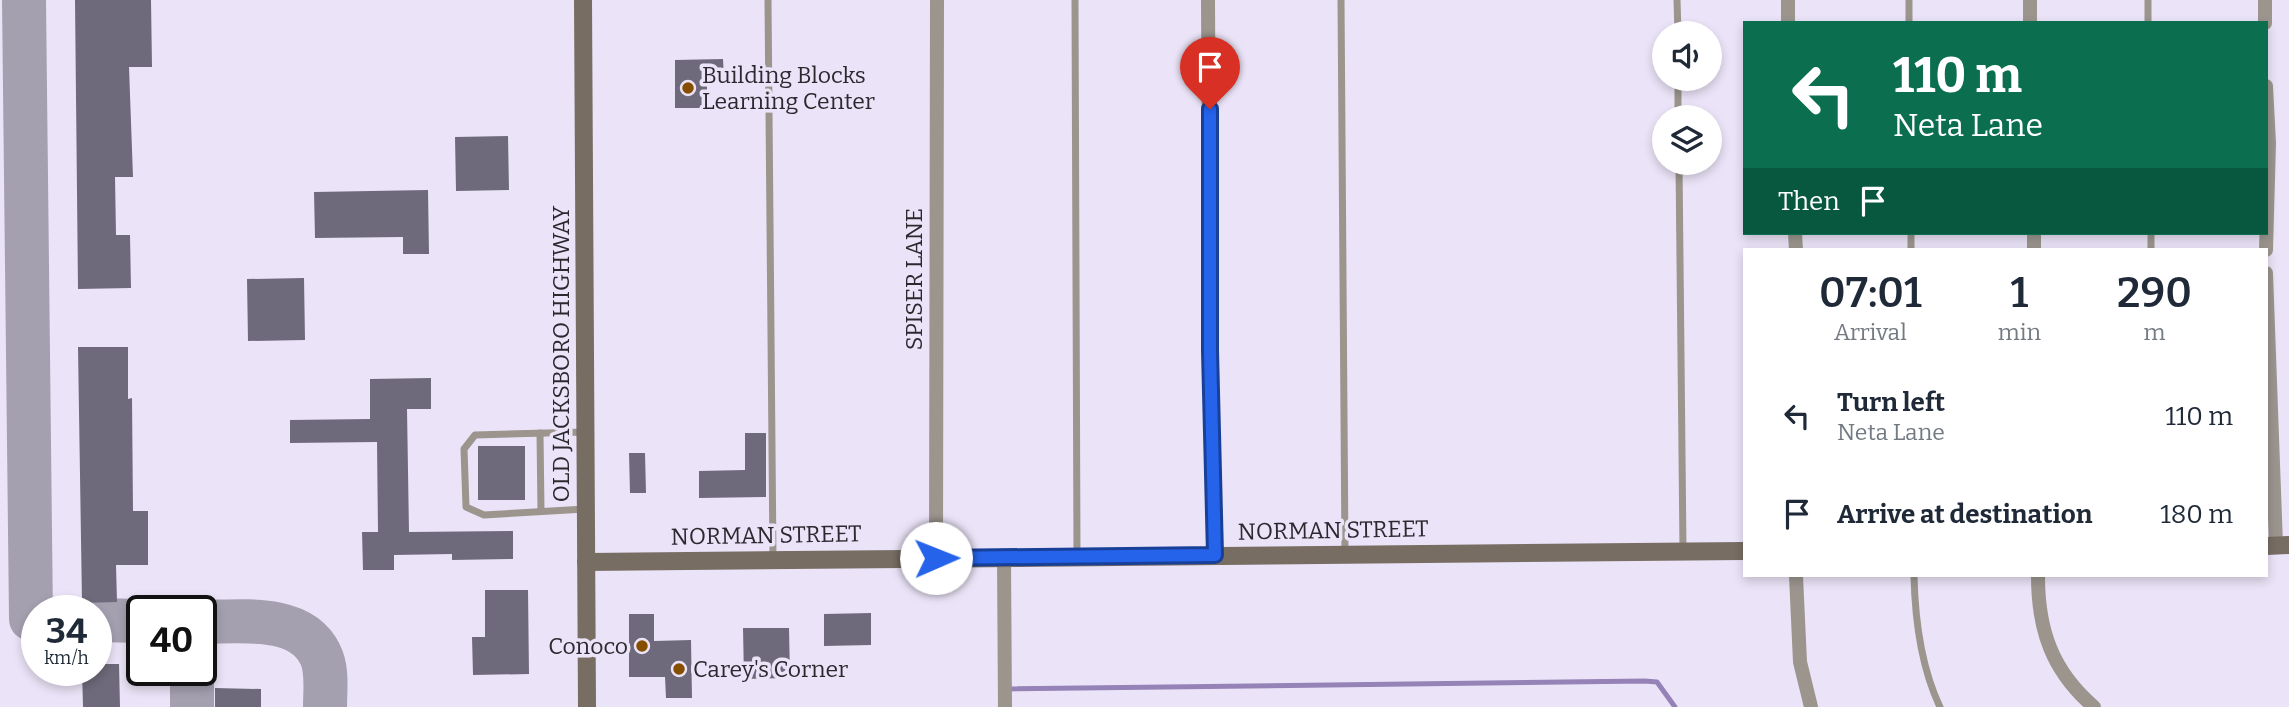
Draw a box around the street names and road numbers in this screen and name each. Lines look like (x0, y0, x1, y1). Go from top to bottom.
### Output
street label: OLD JACKSBORO HIGHWAY (547, 205, 575, 502)
street label: SPISER LANE (900, 208, 928, 350)
street label: NORMAN STREET (1237, 514, 1429, 546)
street label: NORMAN STREET (670, 519, 862, 551)

